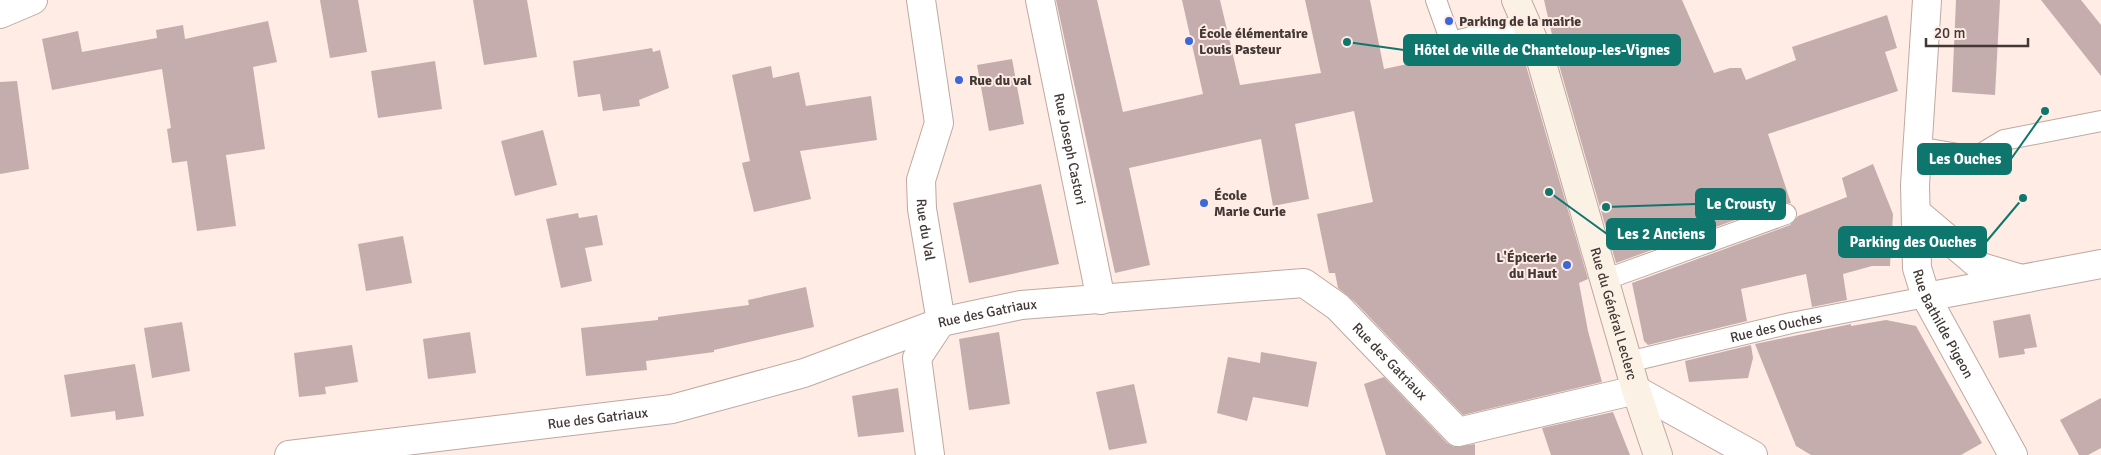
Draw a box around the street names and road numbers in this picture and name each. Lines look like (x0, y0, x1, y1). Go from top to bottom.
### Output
street label: Rue Joseph Castori (1050, 92, 1089, 206)
street label: Rue du Val (913, 198, 939, 262)
street label: Rue du Général Leclerc (1586, 246, 1641, 382)
street label: Rue Bathilde Pigeon (1909, 267, 1977, 381)
street label: Rue des Gatriaux (936, 296, 1038, 331)
street label: Rue des Ouches (1728, 309, 1823, 346)
street label: Rue des Gatriaux (1349, 319, 1431, 404)
street label: Rue des Gatriaux (547, 404, 649, 433)

